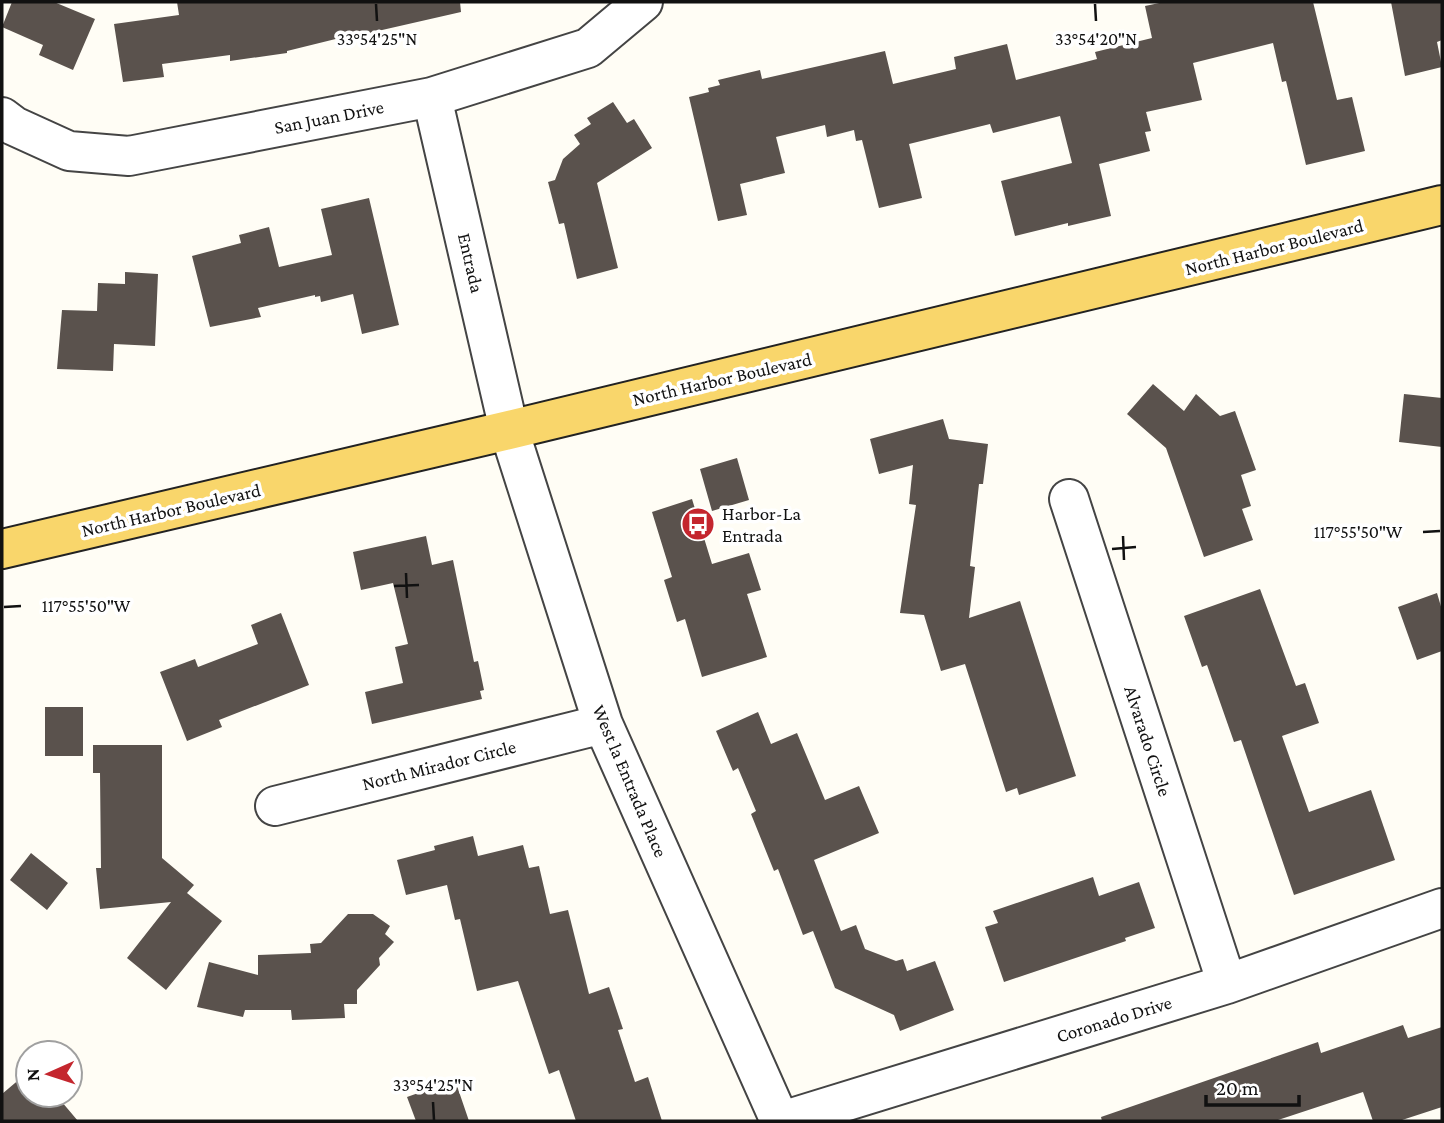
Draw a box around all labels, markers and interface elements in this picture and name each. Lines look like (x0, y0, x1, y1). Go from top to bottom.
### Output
text: 33°54'25"N (337, 29, 417, 49)
text: 33°54'20"N (1055, 29, 1137, 49)
street label: San Juan Drive (272, 96, 386, 138)
street label: North Harbor Boulevard (1183, 215, 1365, 279)
street label: Entrada (454, 231, 488, 295)
street label: North Harbor Boulevard (630, 348, 814, 410)
street label: North Harbor Boulevard (79, 479, 263, 541)
place label: Harbor-La Entrada (722, 503, 801, 546)
bus stop icon: Harbor-La Entrada (679, 505, 717, 543)
text: 117°55'50"W (1314, 522, 1403, 542)
text: 117°55'50"W (42, 596, 131, 616)
street label: Alvarado Circle (1120, 683, 1176, 799)
street label: West la Entrada Place (588, 702, 672, 860)
street label: North Mirador Circle (360, 736, 518, 794)
street label: Coronado Drive (1054, 991, 1174, 1047)
north arrow (14, 1039, 84, 1109)
scale bar (1206, 1064, 1299, 1108)
text: N (22, 1068, 43, 1082)
text: 33°54'25"N (393, 1075, 473, 1095)
text: 20 m (1216, 1076, 1259, 1100)

